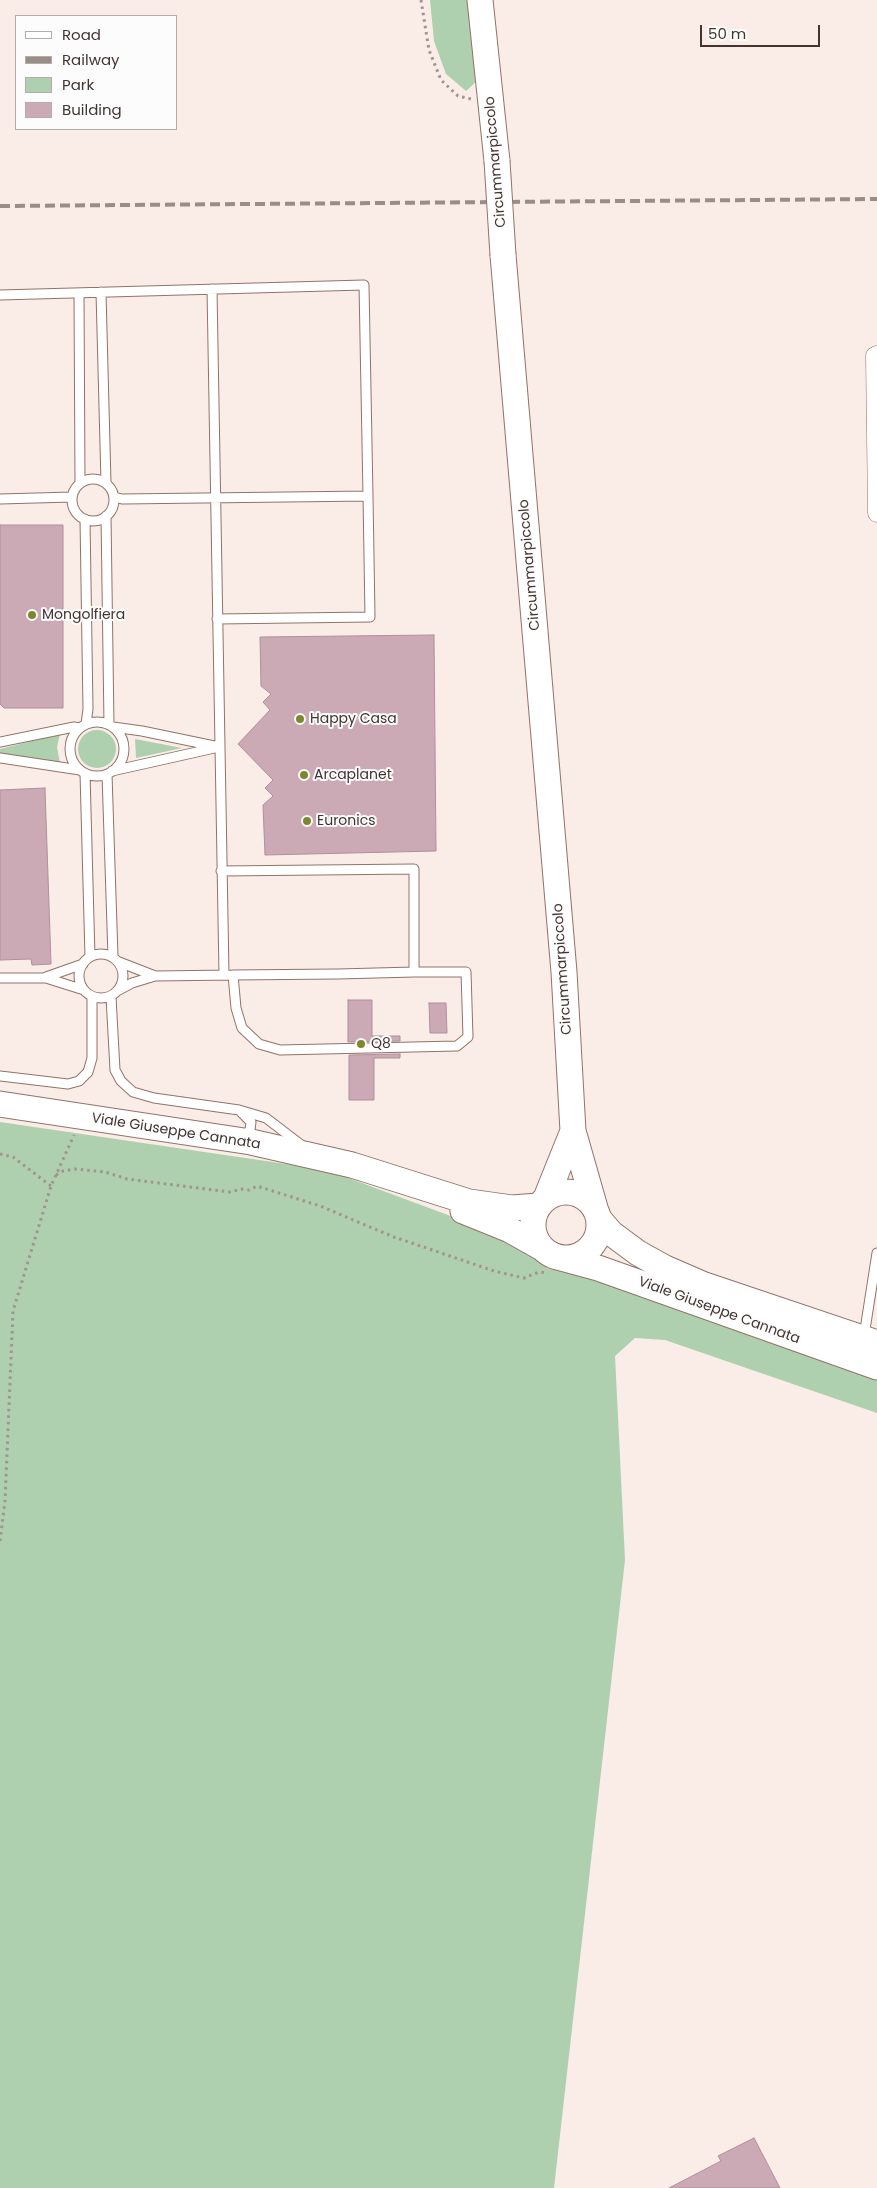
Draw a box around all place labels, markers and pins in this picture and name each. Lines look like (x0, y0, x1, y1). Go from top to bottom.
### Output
place label: Mongolfiera (42, 607, 125, 623)
marker: Mongolfiera (26, 609, 38, 621)
place label: Happy Casa (310, 711, 397, 727)
marker: Happy Casa (294, 713, 306, 725)
place label: Arcaplanet (314, 767, 392, 783)
marker: Arcaplanet (298, 769, 310, 781)
place label: Euronics (317, 813, 376, 829)
marker: Euronics (301, 815, 313, 827)
place label: Q8 (371, 1036, 391, 1052)
marker: Q8 (355, 1038, 367, 1050)

